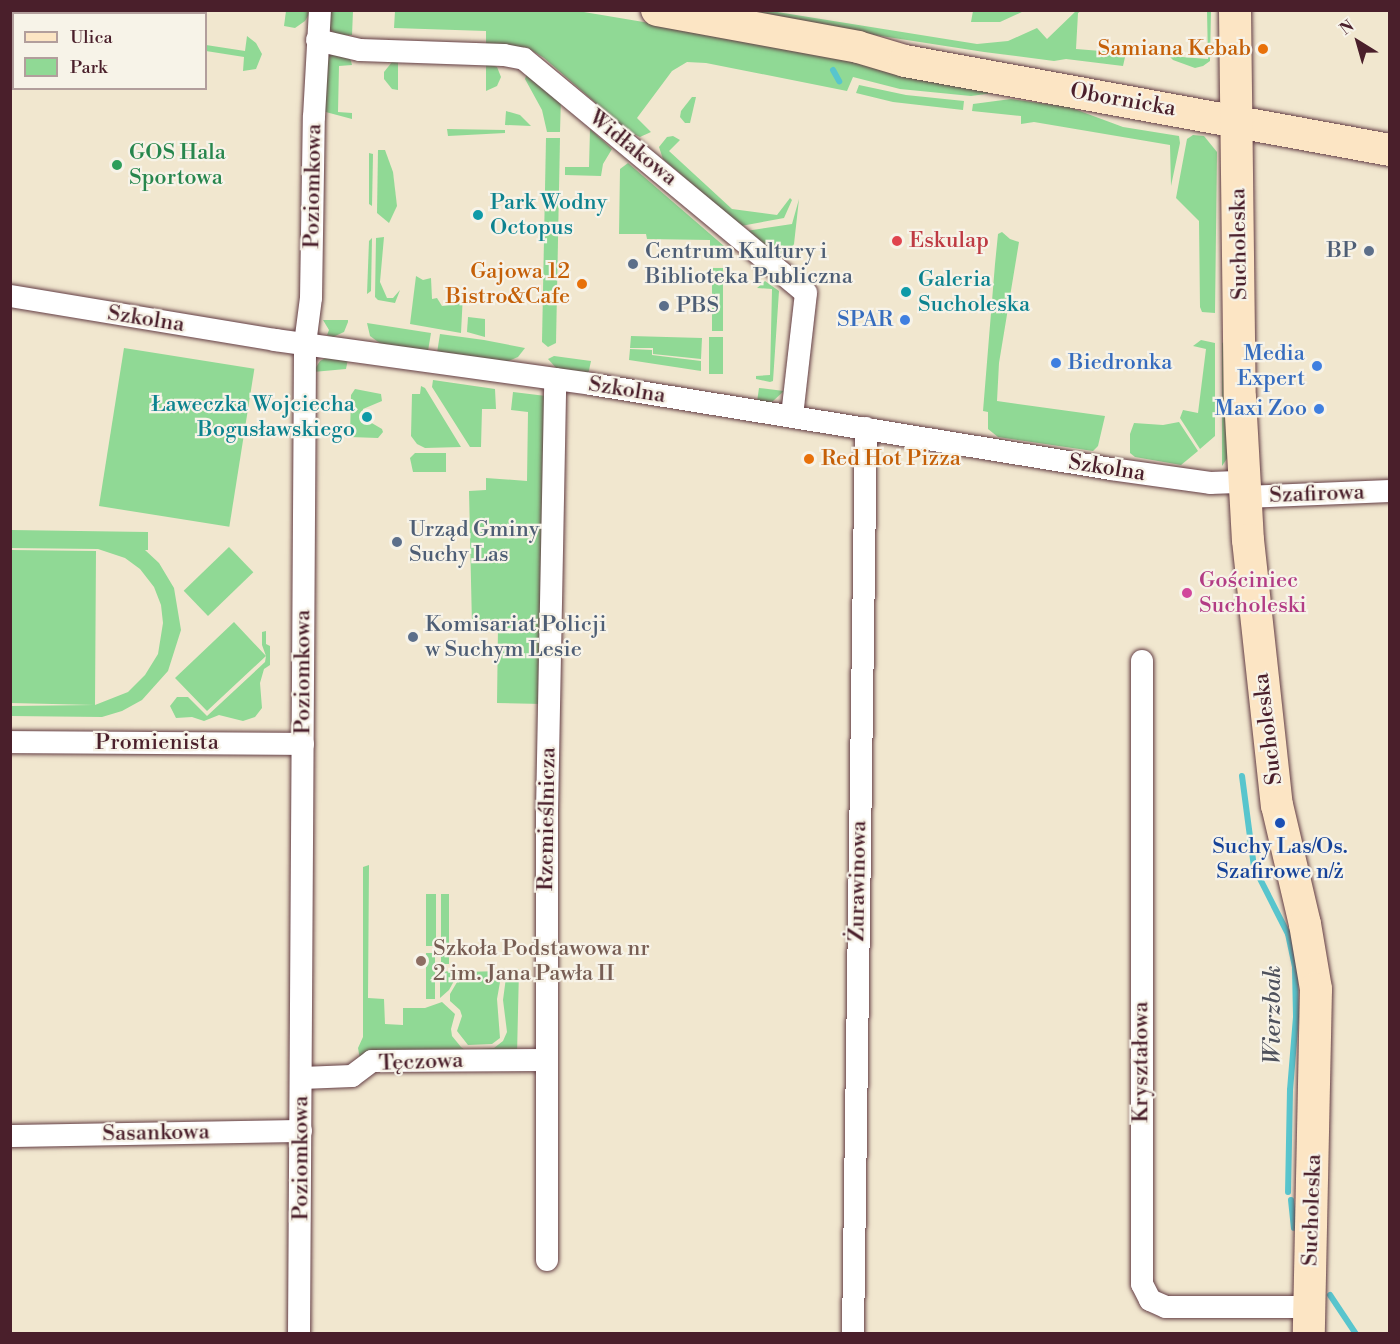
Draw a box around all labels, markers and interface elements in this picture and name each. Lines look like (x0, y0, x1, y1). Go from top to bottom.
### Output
legend (12, 12, 207, 90)
north arrow (1328, 12, 1388, 72)
text: N (1336, 16, 1358, 39)
text: Ulica (70, 26, 113, 49)
place label: Samiana Kebab (1098, 36, 1251, 62)
marker: Samiana Kebab (1256, 42, 1270, 56)
text: Park (70, 56, 107, 79)
street label: Obornicka (1068, 78, 1178, 122)
street label: Widłakowa (583, 104, 683, 192)
street label: Poziomkowa (299, 123, 327, 249)
place label: GOS Hala Sportowa (129, 139, 226, 190)
marker: GOS Hala Sportowa (110, 158, 124, 172)
street label: Sucholeska (1225, 188, 1253, 300)
place label: Park Wodny Octopus (490, 189, 607, 240)
marker: Park Wodny Octopus (471, 208, 485, 222)
place label: Eskulap (909, 228, 989, 254)
marker: Eskulap (890, 234, 904, 248)
place label: Centrum Kultury i Biblioteka Publiczna (645, 238, 853, 290)
place label: BP (1326, 238, 1357, 264)
marker: BP (1362, 244, 1376, 258)
marker: Centrum Kultury i Biblioteka Publiczna (626, 257, 640, 271)
place label: Gajowa 12 Bistro&Cafe (446, 258, 570, 310)
place label: Galeria Sucholeska (918, 266, 1030, 318)
marker: Gajowa 12 Bistro&Cafe (575, 277, 589, 291)
marker: Galeria Sucholeska (899, 285, 913, 299)
place label: PBS (676, 293, 719, 319)
marker: PBS (657, 299, 671, 313)
street label: Szkolna (106, 300, 186, 338)
place label: SPAR (837, 307, 893, 333)
marker: SPAR (898, 313, 912, 327)
place label: Media Expert (1237, 340, 1305, 392)
place label: Biedronka (1068, 350, 1172, 376)
marker: Biedronka (1049, 356, 1063, 370)
marker: Media Expert (1310, 359, 1324, 373)
street label: Szkolna (587, 371, 667, 409)
place label: Ławeczka Wojciecha Bogusławskiego (151, 391, 355, 442)
place label: Maxi Zoo (1214, 396, 1307, 422)
marker: Maxi Zoo (1312, 402, 1326, 416)
marker: Ławeczka Wojciecha Bogusławskiego (360, 410, 374, 424)
place label: Red Hot Pizza (821, 446, 961, 472)
street label: Szkolna (1067, 449, 1147, 487)
marker: Red Hot Pizza (802, 452, 816, 466)
street label: Szafirowa (1269, 479, 1365, 509)
place label: Urząd Gminy Suchy Las (409, 516, 539, 568)
marker: Urząd Gminy Suchy Las (390, 535, 404, 549)
place label: Gościniec Sucholeski (1199, 567, 1307, 618)
marker: Gościniec Sucholeski (1180, 586, 1194, 600)
street label: Poziomkowa (290, 609, 316, 735)
place label: Komisariat Policji w Suchym Lesie (425, 611, 606, 662)
marker: Komisariat Policji w Suchym Lesie (406, 630, 420, 644)
street label: Sucholeska (1248, 672, 1288, 786)
street label: Promienista (95, 730, 219, 756)
street label: Rzemieślnicza (533, 747, 561, 891)
marker: Suchy Las/Os. Szafirowe n/ż (1273, 816, 1287, 830)
street label: Żurawinowa (844, 820, 872, 942)
place label: Suchy Las/Os. Szafirowe n/ż (1212, 833, 1348, 884)
place label: Szkoła Podstawowa nr 2 im. Jana Pawła II (433, 935, 650, 986)
marker: Szkoła Podstawowa nr 2 im. Jana Pawła II (414, 954, 428, 968)
water label: Wierzbak (1260, 966, 1288, 1064)
street label: Kryształowa (1128, 1001, 1154, 1123)
street label: Tęczowa (378, 1047, 464, 1077)
street label: Poziomkowa (288, 1095, 314, 1221)
street label: Sasankowa (102, 1119, 210, 1147)
street label: Sucholeska (1297, 1153, 1327, 1267)

